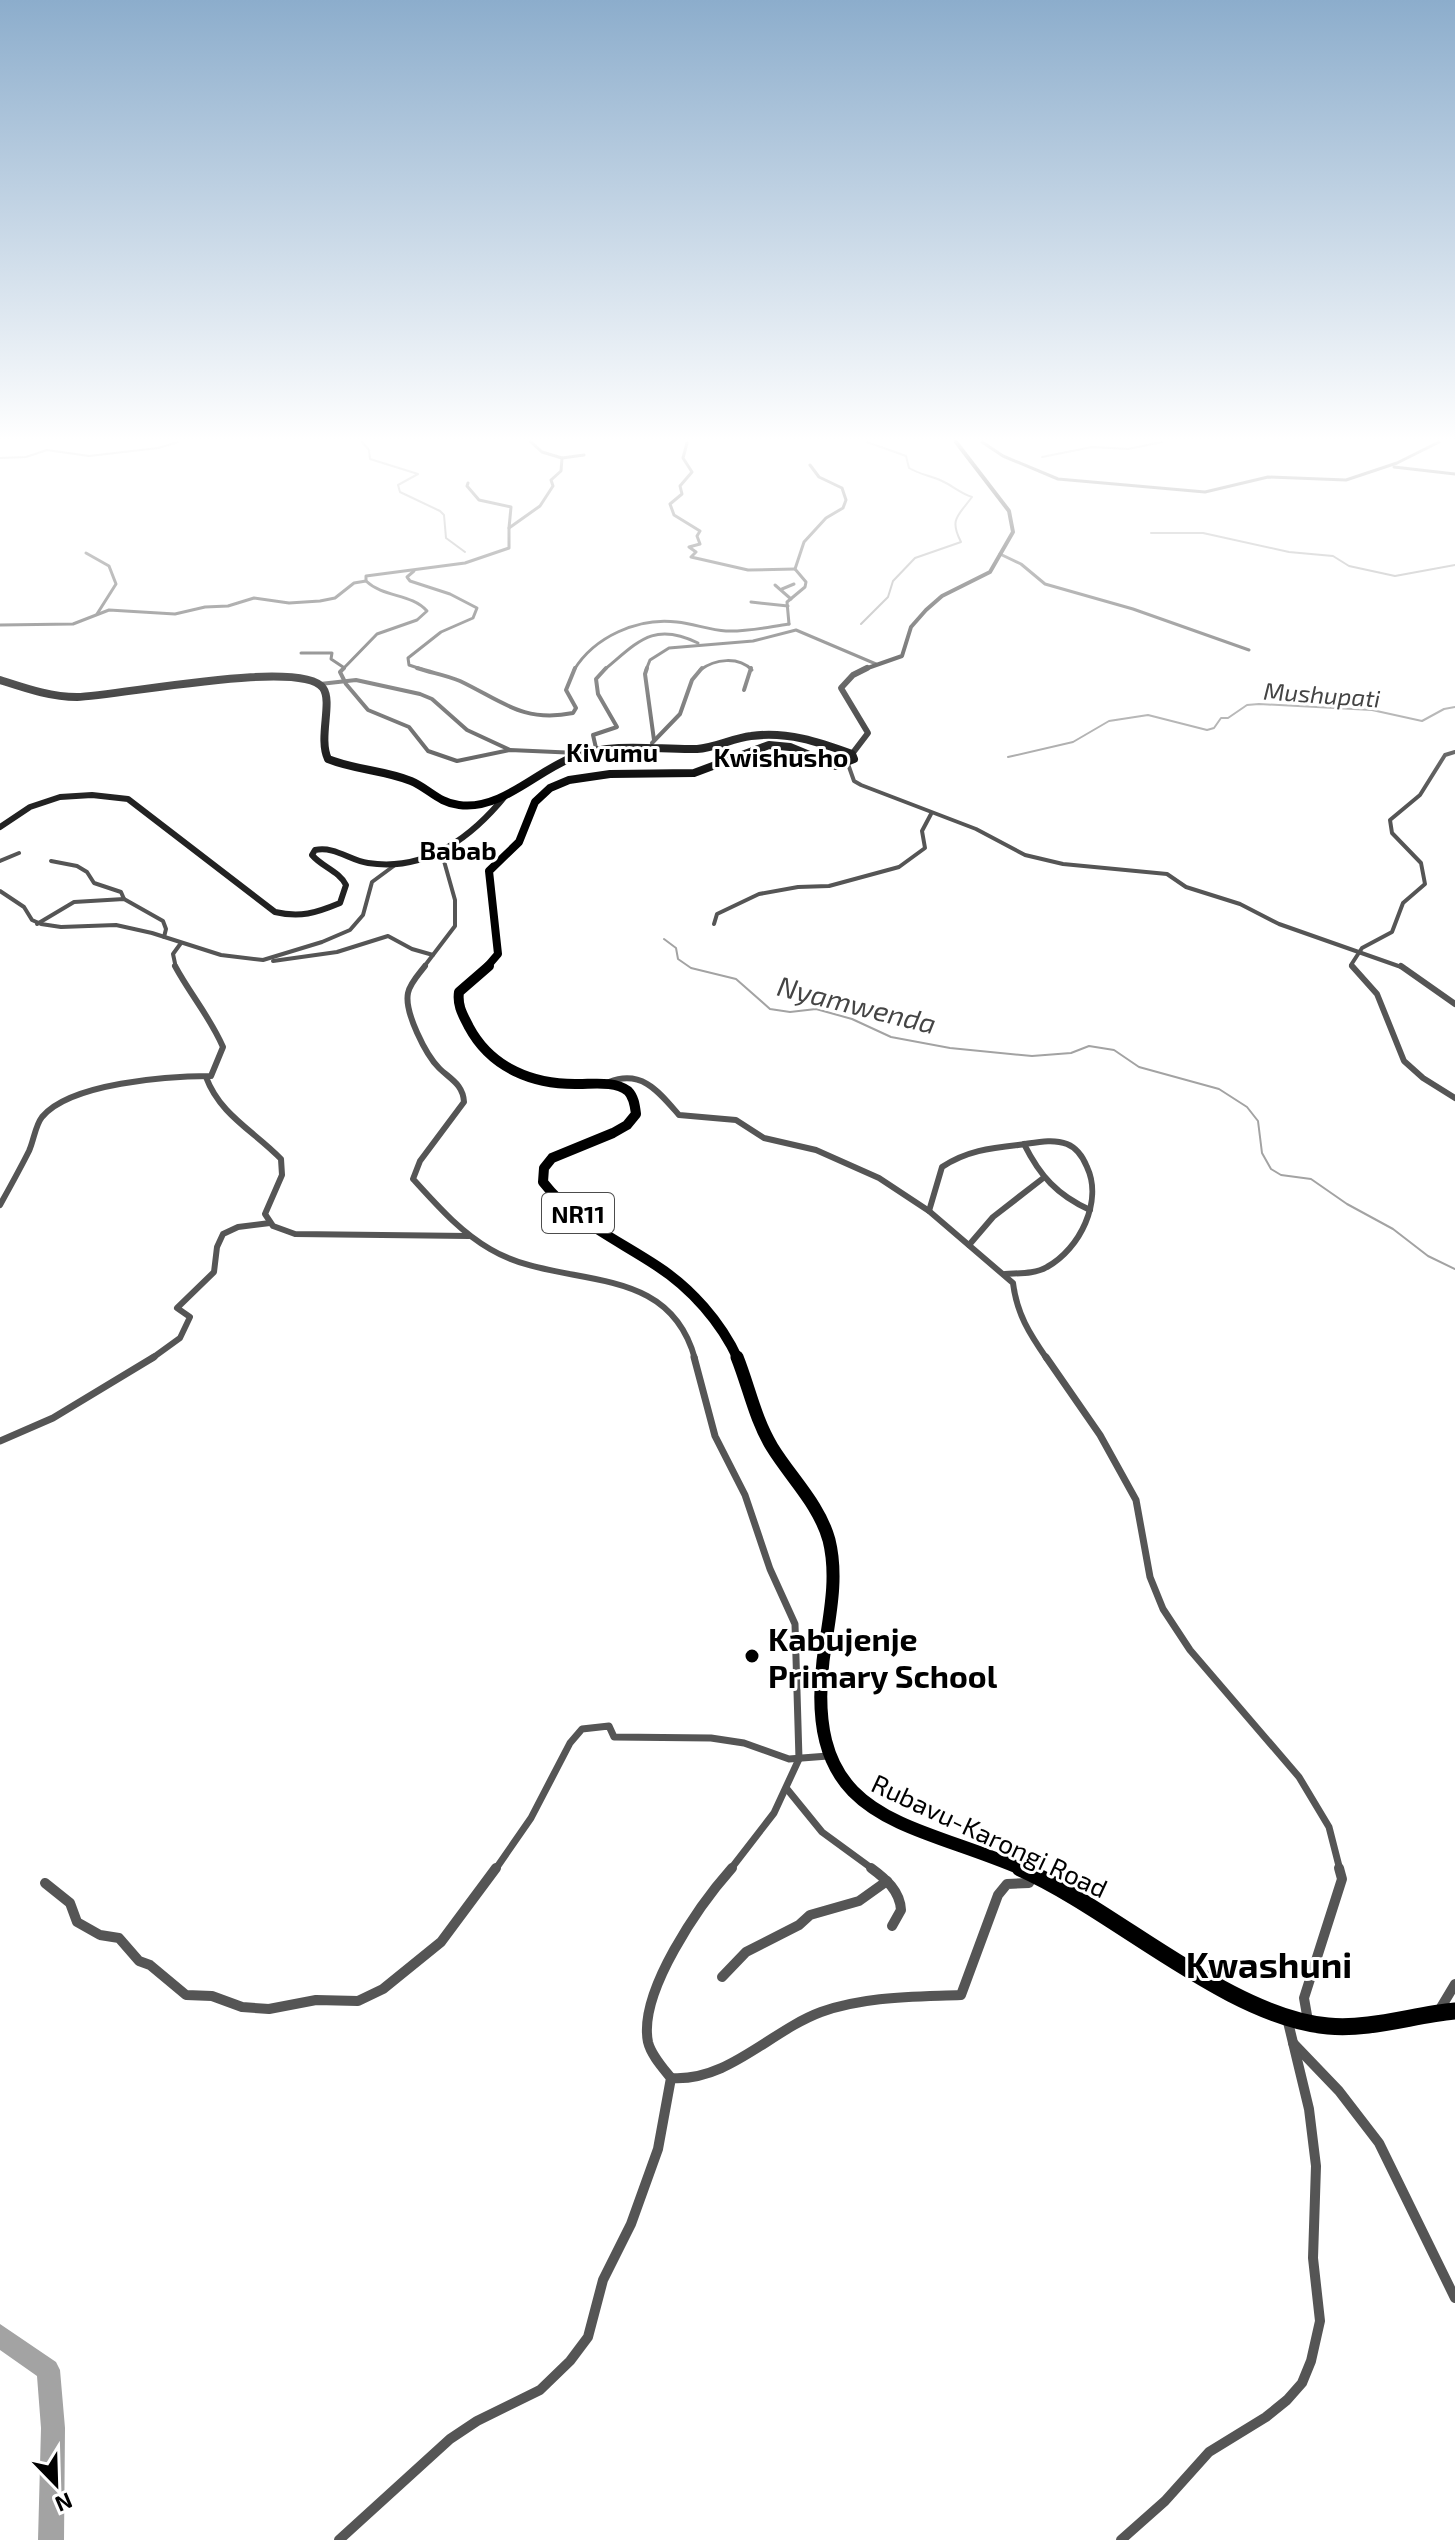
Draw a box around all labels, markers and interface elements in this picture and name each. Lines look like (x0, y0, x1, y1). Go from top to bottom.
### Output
water label: Mushupati (1263, 675, 1381, 713)
district label: Kivumu (566, 736, 658, 767)
district label: Kwishusho (714, 741, 848, 772)
district label: Babab (419, 834, 497, 865)
water label: Nyamwenda (774, 968, 940, 1040)
road number: NR11 (542, 1193, 614, 1233)
place label: Kabujenje Primary School (768, 1619, 998, 1695)
marker: Kabujenje Primary School (743, 1647, 761, 1665)
street label: Rubavu-Karongi Road (867, 1767, 1113, 1903)
district label: Kwashuni (1186, 1942, 1352, 1985)
north arrow (16, 2444, 96, 2524)
text: N (52, 2488, 77, 2518)

